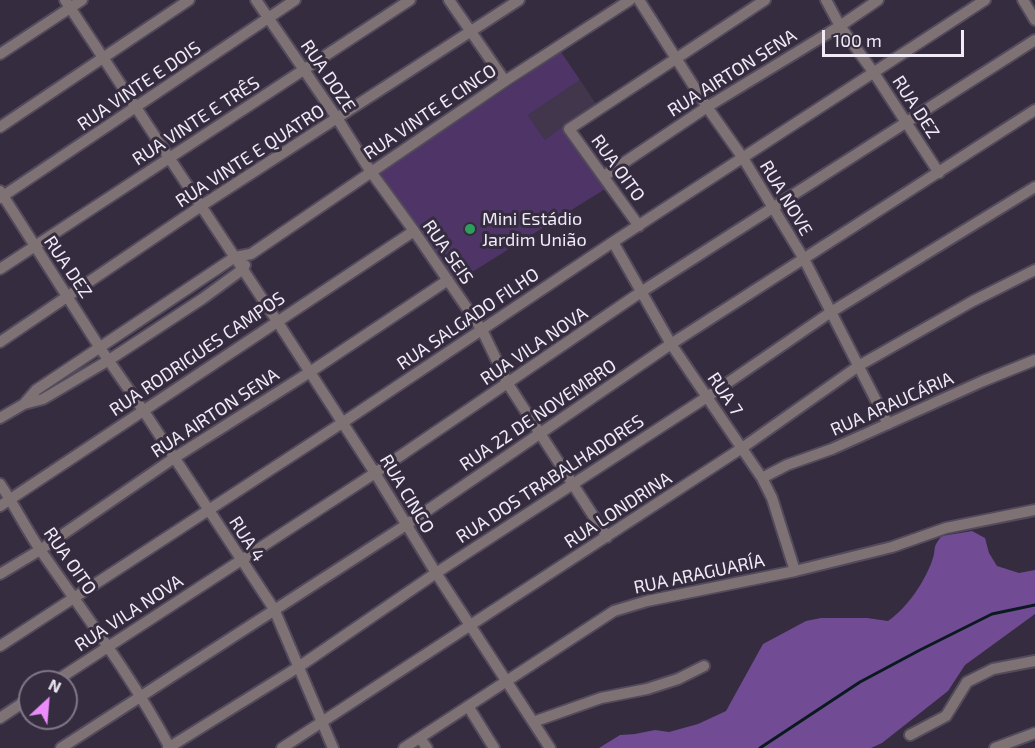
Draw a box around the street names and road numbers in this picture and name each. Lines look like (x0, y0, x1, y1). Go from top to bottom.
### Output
street label: RUA AIRTON SENA (663, 25, 801, 121)
street label: RUA DOZE (296, 36, 360, 116)
street label: RUA VINTE E DOIS (73, 37, 205, 135)
street label: RUA VINTE E CINCO (360, 60, 500, 164)
street label: RUA VINTE E TRÊS (128, 72, 264, 170)
street label: RUA DEZ (888, 72, 944, 142)
street label: RUA VINTE E QUATRO (172, 100, 328, 212)
street label: RUA OITO (587, 130, 649, 206)
street label: RUA NOVE (755, 156, 817, 240)
street label: RUA SEIS (418, 216, 478, 288)
street label: RUA DEZ (39, 232, 97, 302)
street label: RUA SALGADO FILHO (393, 263, 543, 375)
street label: RUA RODRIGUES CAMPOS (105, 287, 289, 421)
street label: RUA VILA NOVA (476, 302, 592, 390)
street label: RUA 22 DE NOVEMBRO (456, 355, 620, 475)
street label: RUA AIRTON SENA (147, 364, 283, 462)
street label: RUA ARAUCÁRIA (827, 367, 957, 441)
street label: RUA 7 (703, 368, 747, 420)
street label: RUA DOS TRABALHADORES (452, 410, 648, 548)
street label: RUA CINCO (375, 451, 439, 537)
street label: RUA LONDRINA (560, 467, 676, 553)
street label: RUA 4 (225, 512, 269, 566)
street label: RUA OITO (39, 523, 101, 599)
street label: RUA ARAGUARÍA (632, 550, 766, 598)
street label: RUA VILA NOVA (71, 570, 187, 656)

